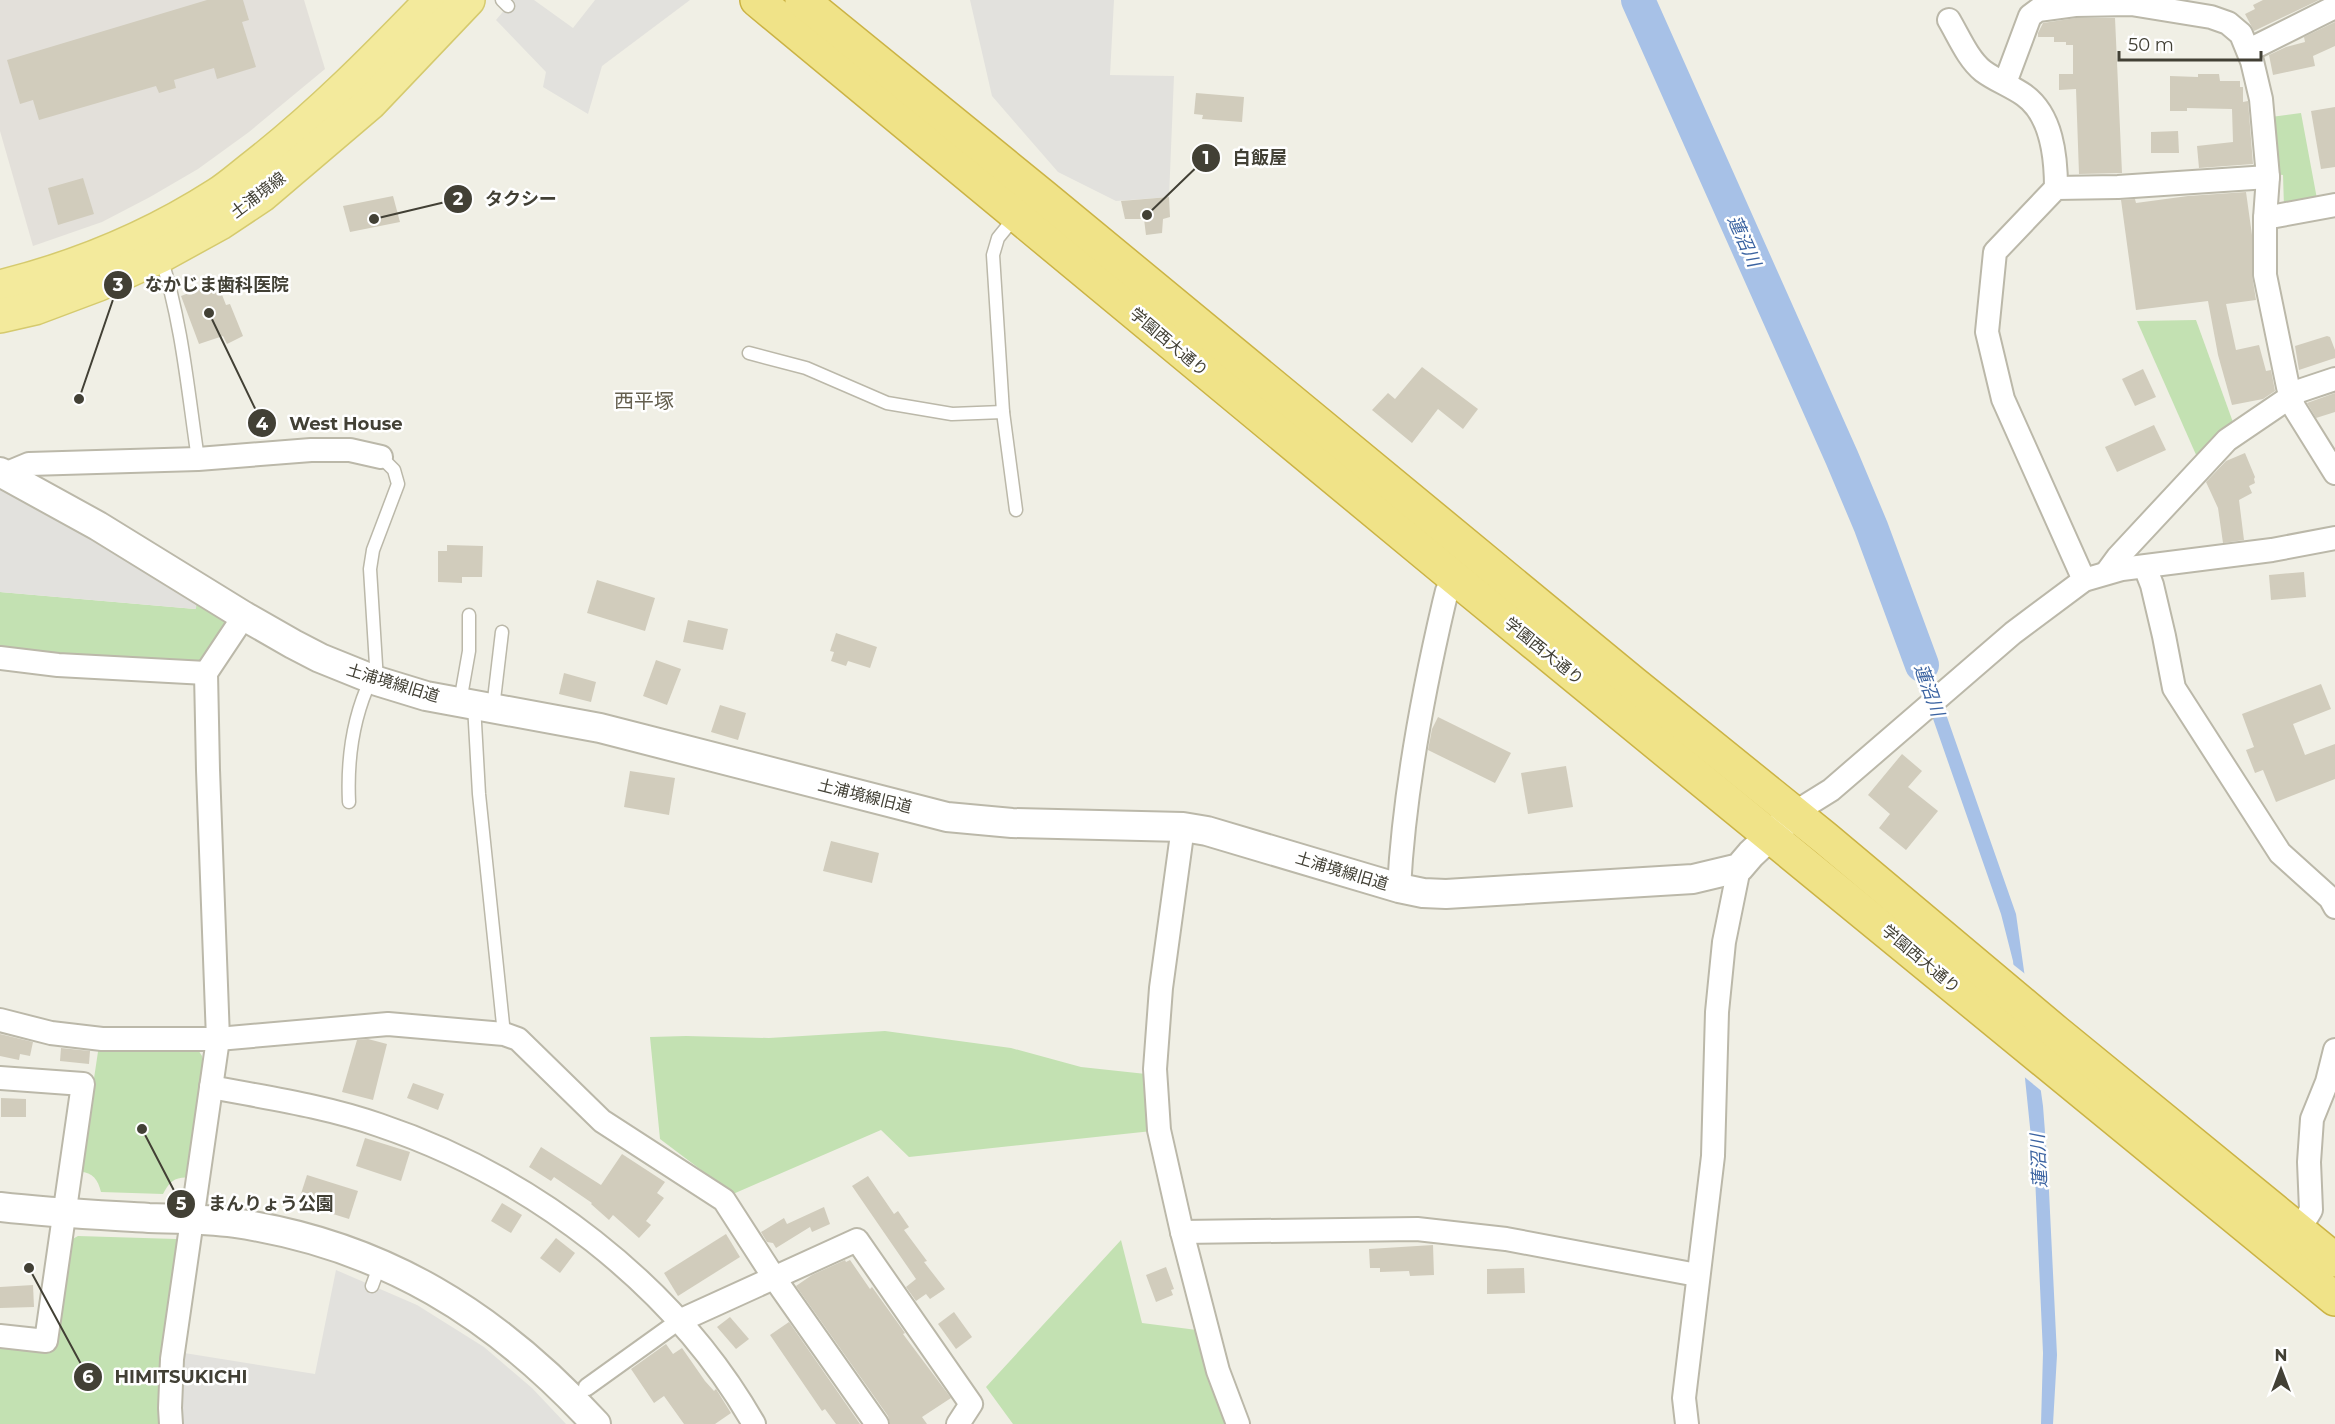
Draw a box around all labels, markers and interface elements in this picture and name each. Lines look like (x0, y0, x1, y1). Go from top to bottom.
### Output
scale bar (2119, 24, 2262, 62)
text: 50 m (2128, 34, 2174, 56)
callout: 白飯屋 (1191, 140, 1299, 176)
text: 1 (1202, 147, 1210, 169)
text: 白飯屋 (1233, 147, 1287, 169)
street label: 土浦境線 (227, 168, 289, 222)
callout: タクシー (443, 181, 569, 217)
text: 2 (453, 188, 464, 210)
text: タクシー (485, 188, 557, 210)
water label: 蓮沼川 (1723, 212, 1766, 272)
callout: なかじま歯科医院 (103, 267, 301, 303)
text: 3 (112, 274, 124, 296)
text: なかじま歯科医院 (145, 274, 289, 296)
street label: 学園西大通り (1126, 304, 1212, 380)
district label: 西平塚 (614, 389, 674, 413)
callout: West House (247, 405, 415, 441)
text: 4 (256, 413, 269, 435)
text: West House (289, 413, 403, 435)
street label: 学園西大通り (1501, 613, 1587, 689)
street label: 土浦境線旧道 (344, 660, 442, 706)
water label: 蓮沼川 (1909, 661, 1949, 721)
street label: 土浦境線旧道 (816, 775, 914, 817)
street label: 土浦境線旧道 (1293, 848, 1391, 894)
street label: 学園西大通り (1878, 921, 1964, 997)
water label: 蓮沼川 (2026, 1131, 2051, 1189)
callout: まんりょう公園 (166, 1186, 346, 1222)
text: 5 (176, 1193, 187, 1215)
text: まんりょう公園 (208, 1193, 334, 1215)
north arrow (2251, 1340, 2311, 1400)
text: N (2275, 1346, 2287, 1365)
callout: HIMITSUKICHI (73, 1359, 260, 1395)
text: 6 (82, 1366, 94, 1388)
text: HIMITSUKICHI (115, 1366, 247, 1388)

